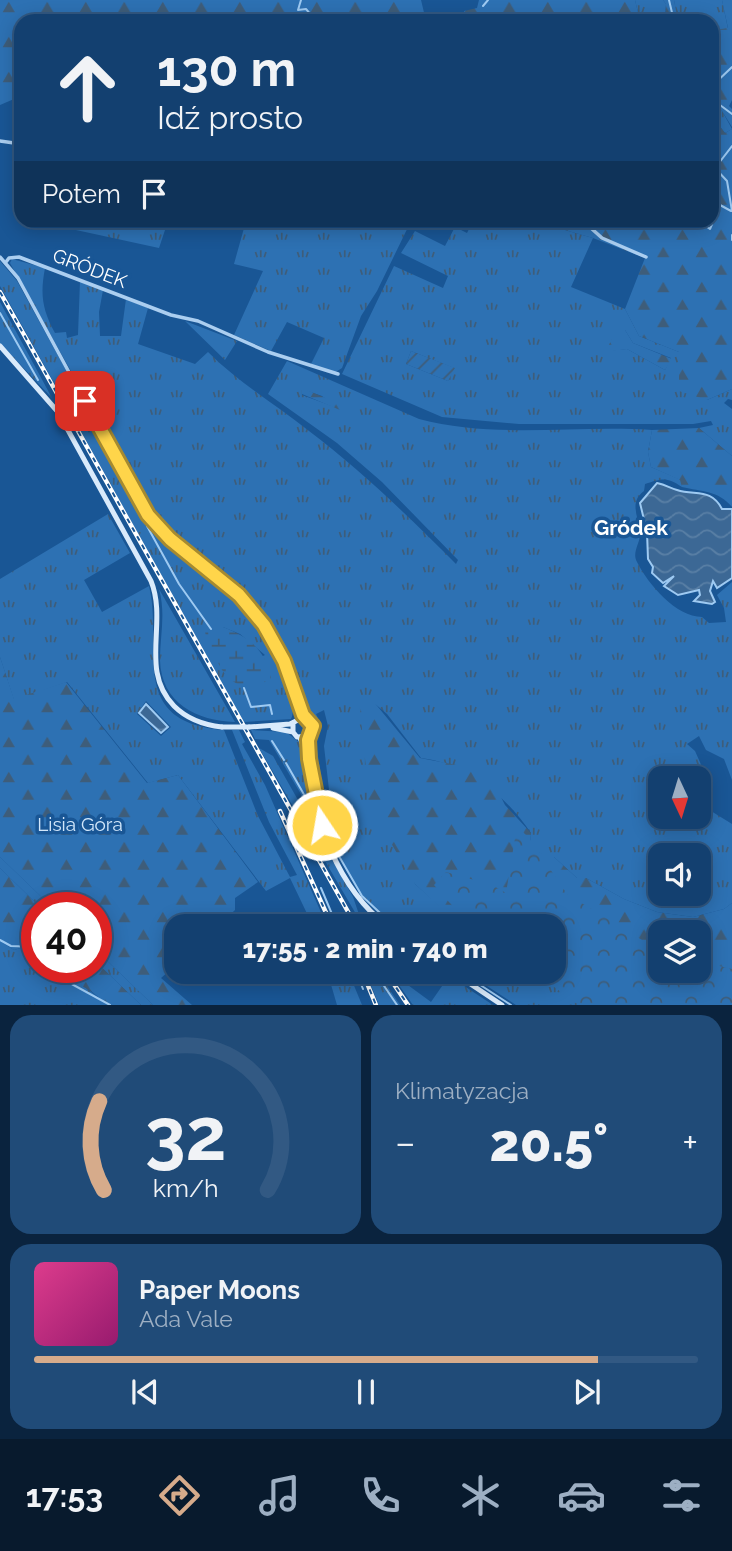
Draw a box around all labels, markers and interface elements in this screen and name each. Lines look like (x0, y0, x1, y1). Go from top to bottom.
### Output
text: 130 m (157, 40, 296, 97)
icon: ahead (42, 42, 133, 133)
text: Idź prosto (157, 99, 303, 136)
icon: arrive (135, 175, 173, 213)
text: Potem (42, 179, 121, 209)
street label: GRÓDEK (50, 244, 131, 292)
pin (55, 371, 115, 431)
icon: arrive (66, 382, 104, 420)
district label: Gródek (594, 515, 668, 540)
north arrow (648, 766, 710, 830)
map controls (648, 766, 711, 983)
position arrow (285, 788, 359, 862)
park label: Lisia Góra (37, 813, 123, 835)
button: sound (648, 843, 711, 906)
speed limit sign: 40 (21, 892, 112, 983)
button: layers (648, 920, 711, 983)
text: 17:55 · 2 min · 740 m (242, 934, 488, 964)
text: Klimatyzacja (395, 1077, 529, 1104)
text: 32 (145, 1093, 226, 1178)
text: 20.5° (489, 1112, 608, 1173)
text: − (395, 1120, 415, 1165)
text: + (682, 1120, 698, 1165)
text: km/h (153, 1173, 218, 1203)
text: Paper Moons (139, 1275, 300, 1305)
text: Ada Vale (139, 1305, 233, 1332)
icon: previous (126, 1373, 164, 1411)
icon: pause (347, 1373, 385, 1411)
icon: next (568, 1373, 606, 1411)
icon: directions (155, 1471, 204, 1520)
icon: music (255, 1471, 304, 1520)
icon: phone (356, 1471, 405, 1520)
icon: climate (456, 1471, 505, 1520)
icon: car (557, 1471, 606, 1520)
icon: filters (657, 1471, 706, 1520)
text: 17:53 (26, 1477, 103, 1514)

